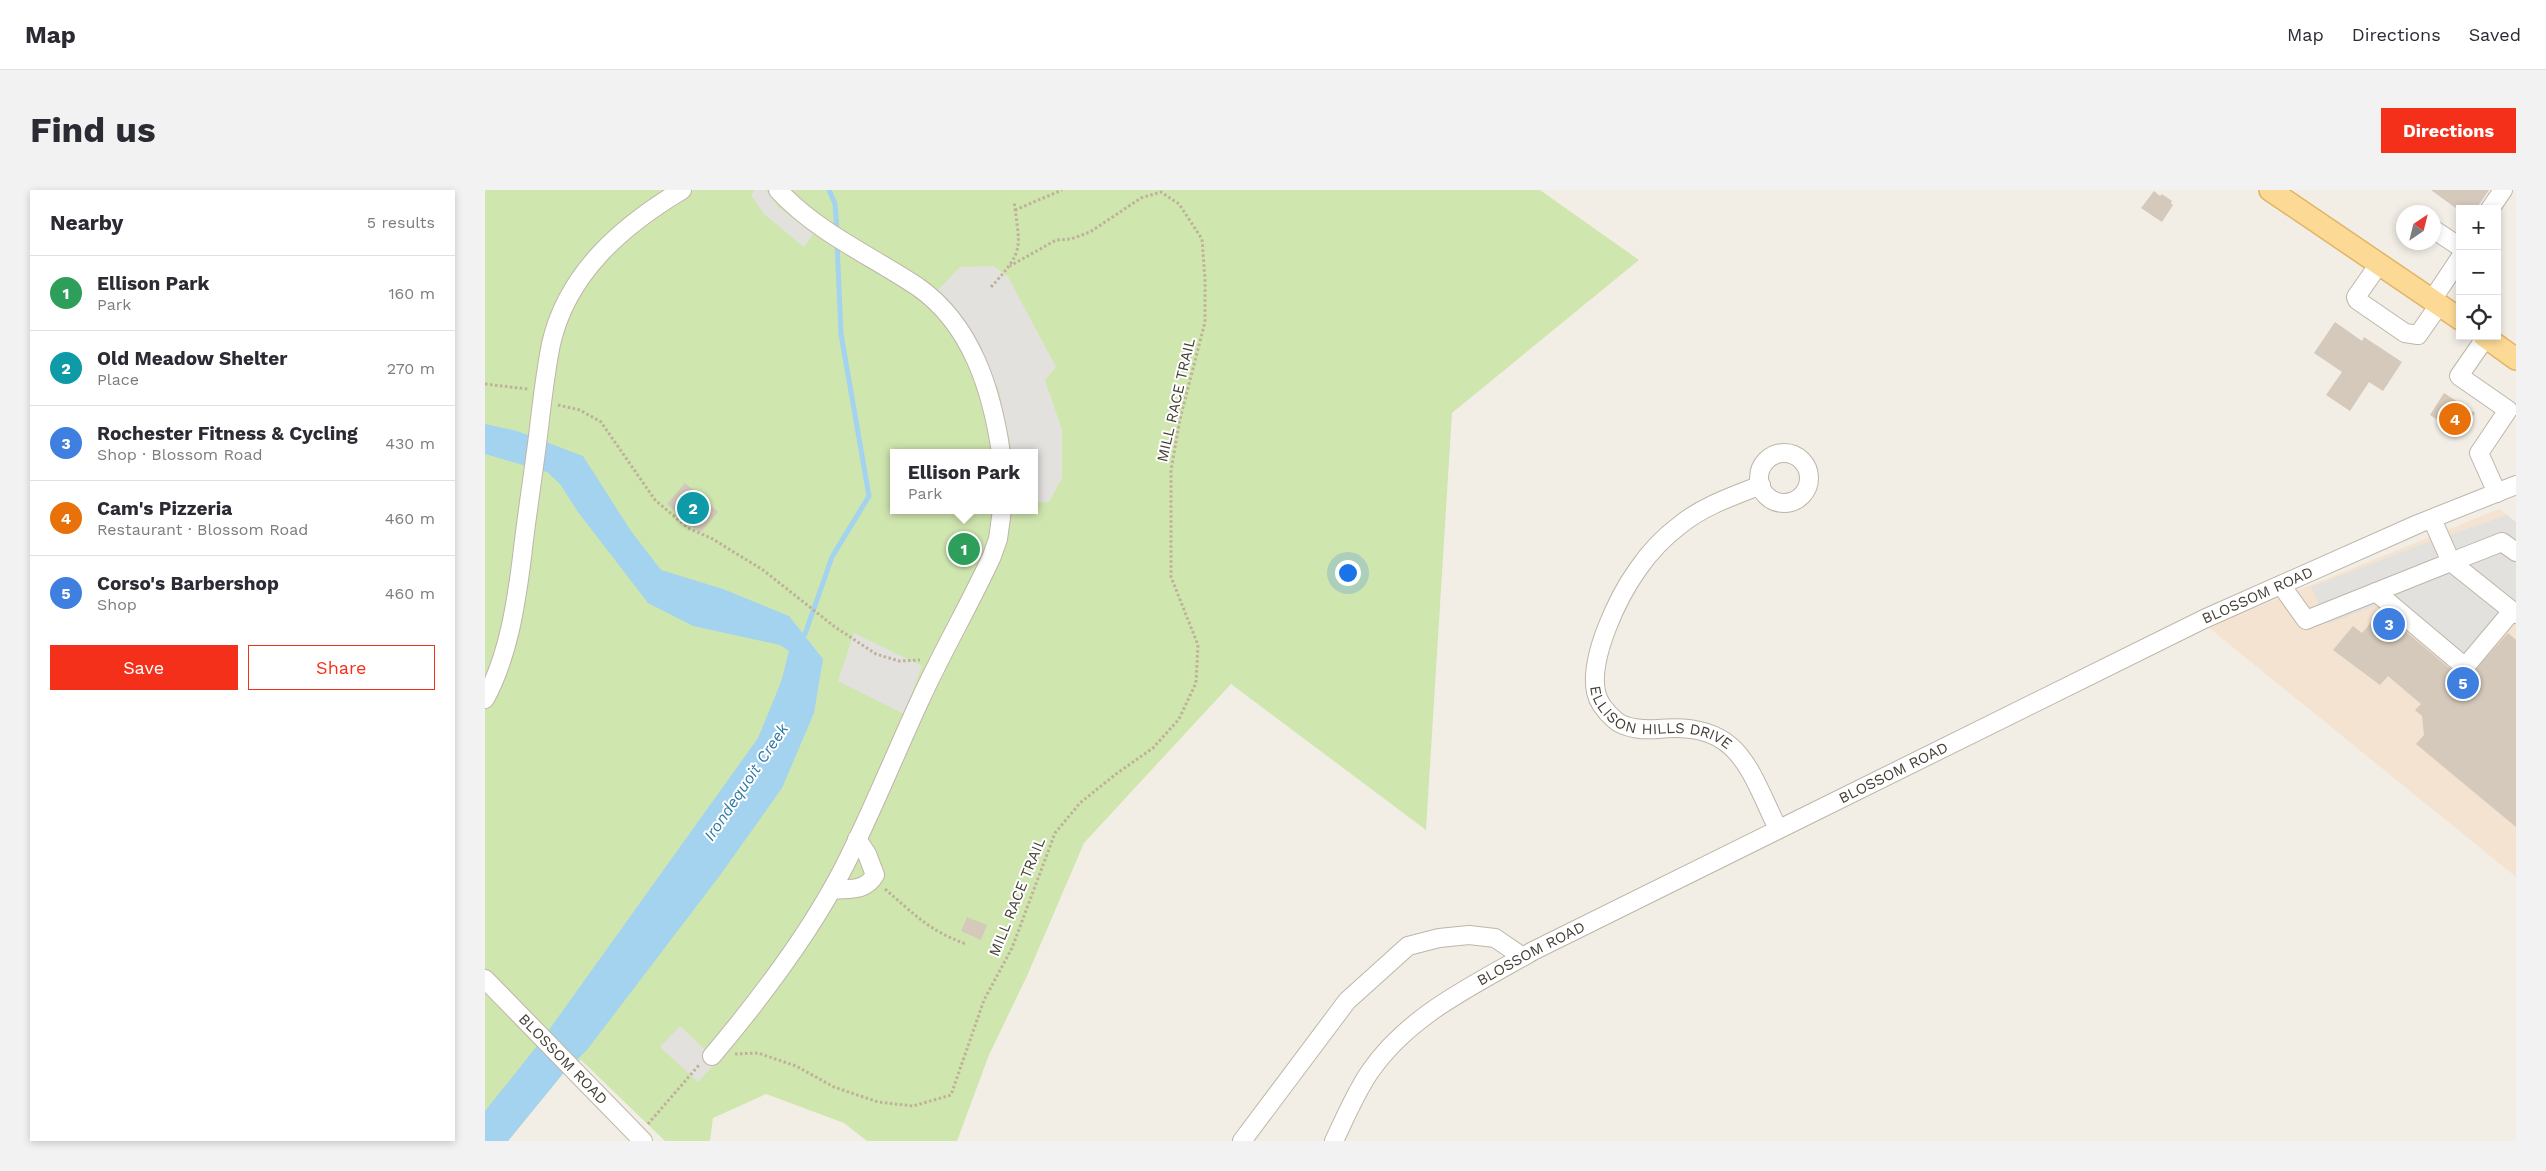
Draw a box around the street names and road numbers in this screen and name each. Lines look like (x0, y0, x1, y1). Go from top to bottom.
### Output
street label: MILL RACE TRAIL (1153, 336, 1199, 464)
street label: BLOSSOM ROAD (2199, 563, 2316, 628)
street label: ELLISON HILLS DRIVE (1586, 684, 1736, 753)
street label: BLOSSOM ROAD (1836, 738, 1951, 807)
street label: MILL RACE TRAIL (985, 835, 1049, 959)
street label: BLOSSOM ROAD (1474, 918, 1588, 990)
street label: BLOSSOM ROAD (515, 1010, 611, 1108)

